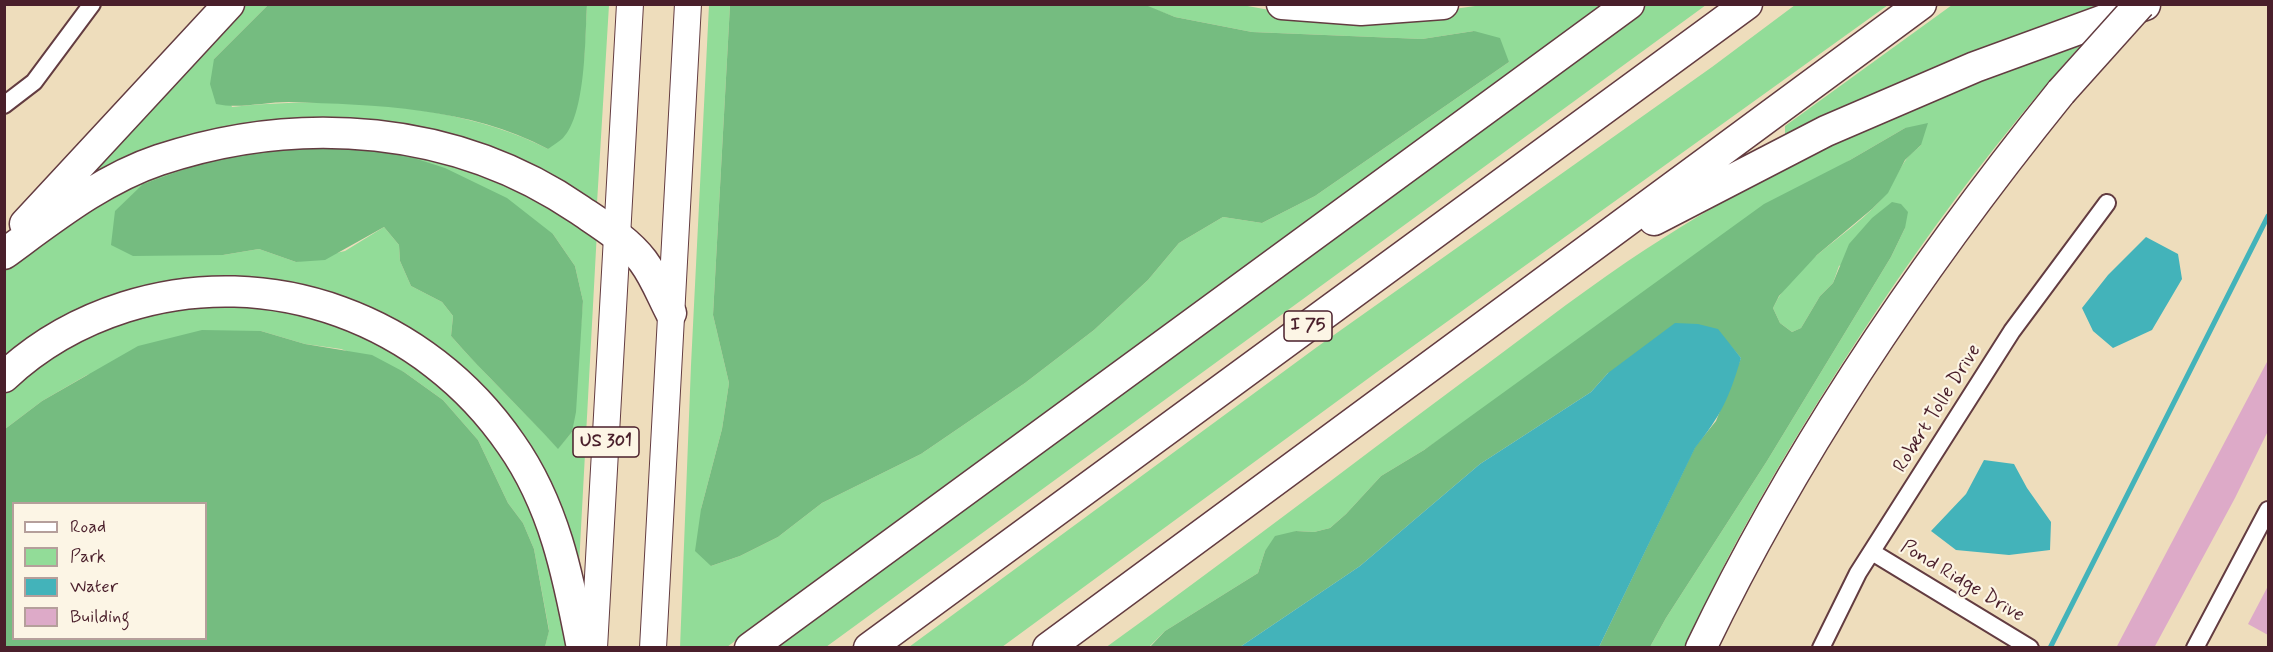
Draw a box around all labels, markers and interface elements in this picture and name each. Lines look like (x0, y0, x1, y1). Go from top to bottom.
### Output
road number: I 75 (1284, 311, 1332, 341)
street label: Robert Tolle Drive (1889, 340, 1987, 478)
road number: US 301 (573, 427, 639, 457)
legend (12, 502, 207, 640)
text: Road (70, 515, 106, 539)
street label: Pond Ridge Drive (1896, 536, 2028, 628)
text: Park (70, 545, 106, 569)
text: Water (70, 575, 118, 599)
text: Building (70, 605, 130, 629)

